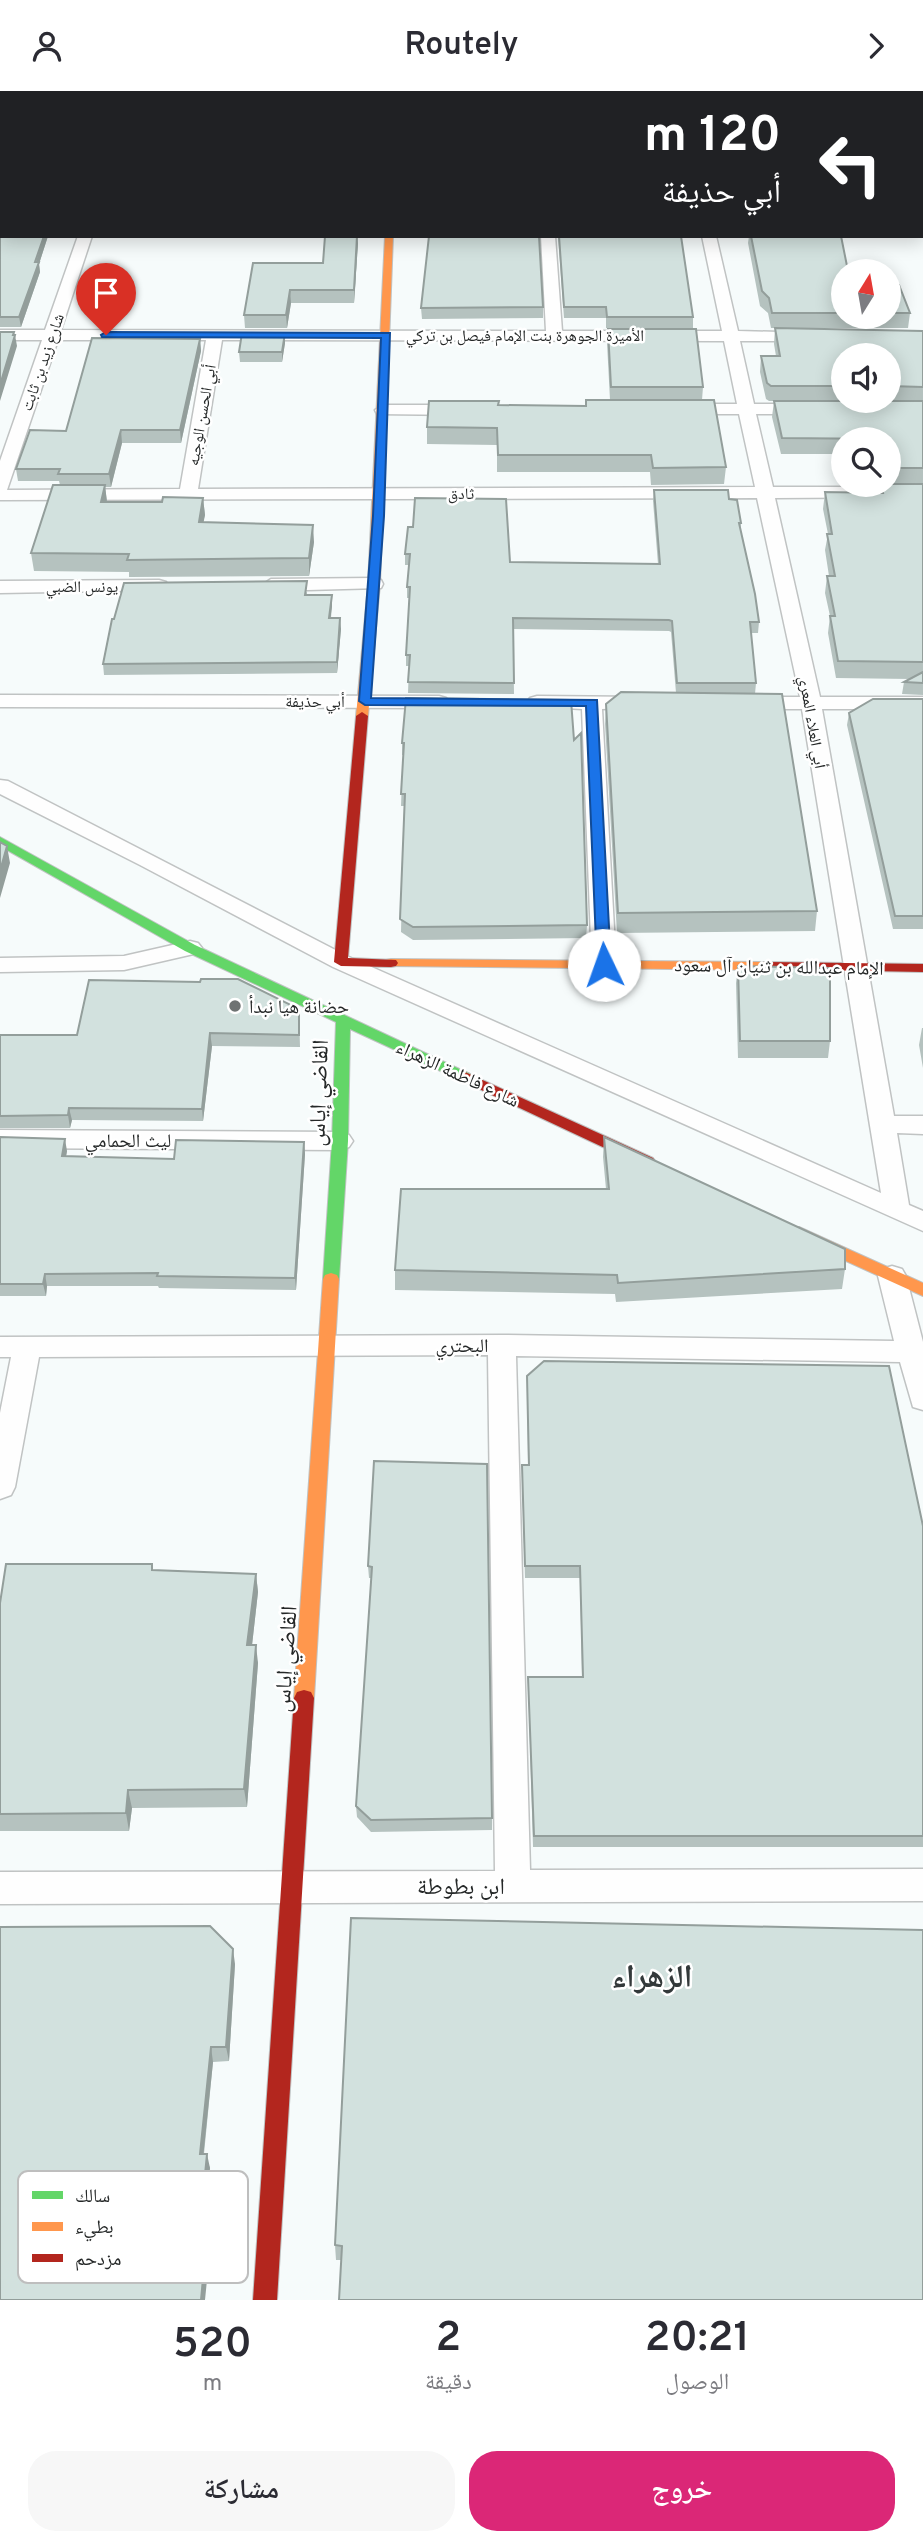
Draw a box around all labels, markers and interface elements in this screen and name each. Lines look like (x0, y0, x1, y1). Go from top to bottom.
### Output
text: Routely (404, 26, 519, 66)
icon: person (28, 27, 66, 65)
icon: forward (857, 27, 895, 65)
text: 120 m (644, 107, 781, 169)
icon: left (805, 119, 896, 210)
text: أبي حذيفة (662, 174, 781, 214)
north arrow (831, 259, 901, 329)
map controls (831, 259, 901, 497)
pin (76, 263, 136, 335)
icon: arrive (87, 274, 125, 312)
street label: شارع زيد بن ثابت (18, 311, 70, 414)
street label: الأميرة الجوهرة بنت الإمام فيصل بن تركي (406, 327, 644, 348)
button: sound (831, 343, 901, 413)
street label: أبي الحسن الوجيه (183, 363, 223, 468)
button: search (831, 427, 901, 497)
street label: ثادق (448, 485, 475, 505)
street label: يونس الضبي (46, 578, 118, 599)
street label: أبي العلاء المعري (792, 674, 830, 771)
street label: أبي حذيفة (285, 692, 345, 714)
position arrow (567, 928, 641, 1002)
street label: الإمام عبدالله بن ثنيان آل سعود (674, 954, 884, 982)
place label: حضانة هيا نبدأ (249, 995, 349, 1020)
marker: حضانة هيا نبدأ (227, 998, 243, 1014)
street label: شارع فاطمة الزهراء (392, 1036, 523, 1114)
street label: القاضي إياس (304, 1039, 339, 1147)
street label: ليث الحمامي (85, 1130, 171, 1156)
street label: البحتري (435, 1335, 489, 1361)
street label: القاضي إياس (269, 1605, 308, 1714)
street label: ابن بطوطة (417, 1874, 505, 1903)
district label: الزهراء (611, 1959, 693, 1999)
legend (18, 2171, 248, 2283)
text: سالك (75, 2185, 110, 2209)
text: بطيء (75, 2216, 114, 2242)
text: مزدحم (75, 2248, 121, 2272)
text: 2 (435, 2313, 461, 2366)
text: 20:21 (645, 2313, 750, 2366)
text: 520 (173, 2319, 252, 2372)
text: دقيقة (425, 2369, 472, 2398)
text: الوصول (666, 2369, 729, 2398)
text: m (203, 2370, 222, 2399)
button: مشاركة (28, 2451, 455, 2531)
button: خروج (469, 2451, 895, 2531)

